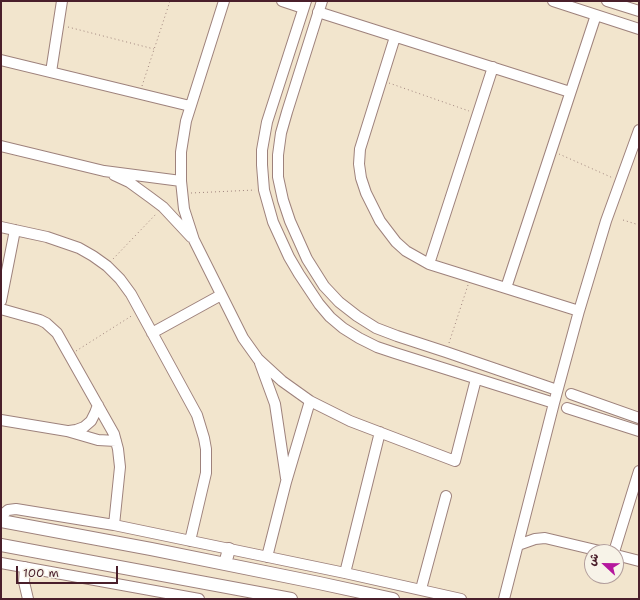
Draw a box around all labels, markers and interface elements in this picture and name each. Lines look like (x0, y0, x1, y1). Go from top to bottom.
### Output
north arrow (584, 544, 624, 584)
text: ش (584, 551, 603, 568)
scale bar (18, 558, 120, 584)
text: 100 m (23, 565, 59, 581)

